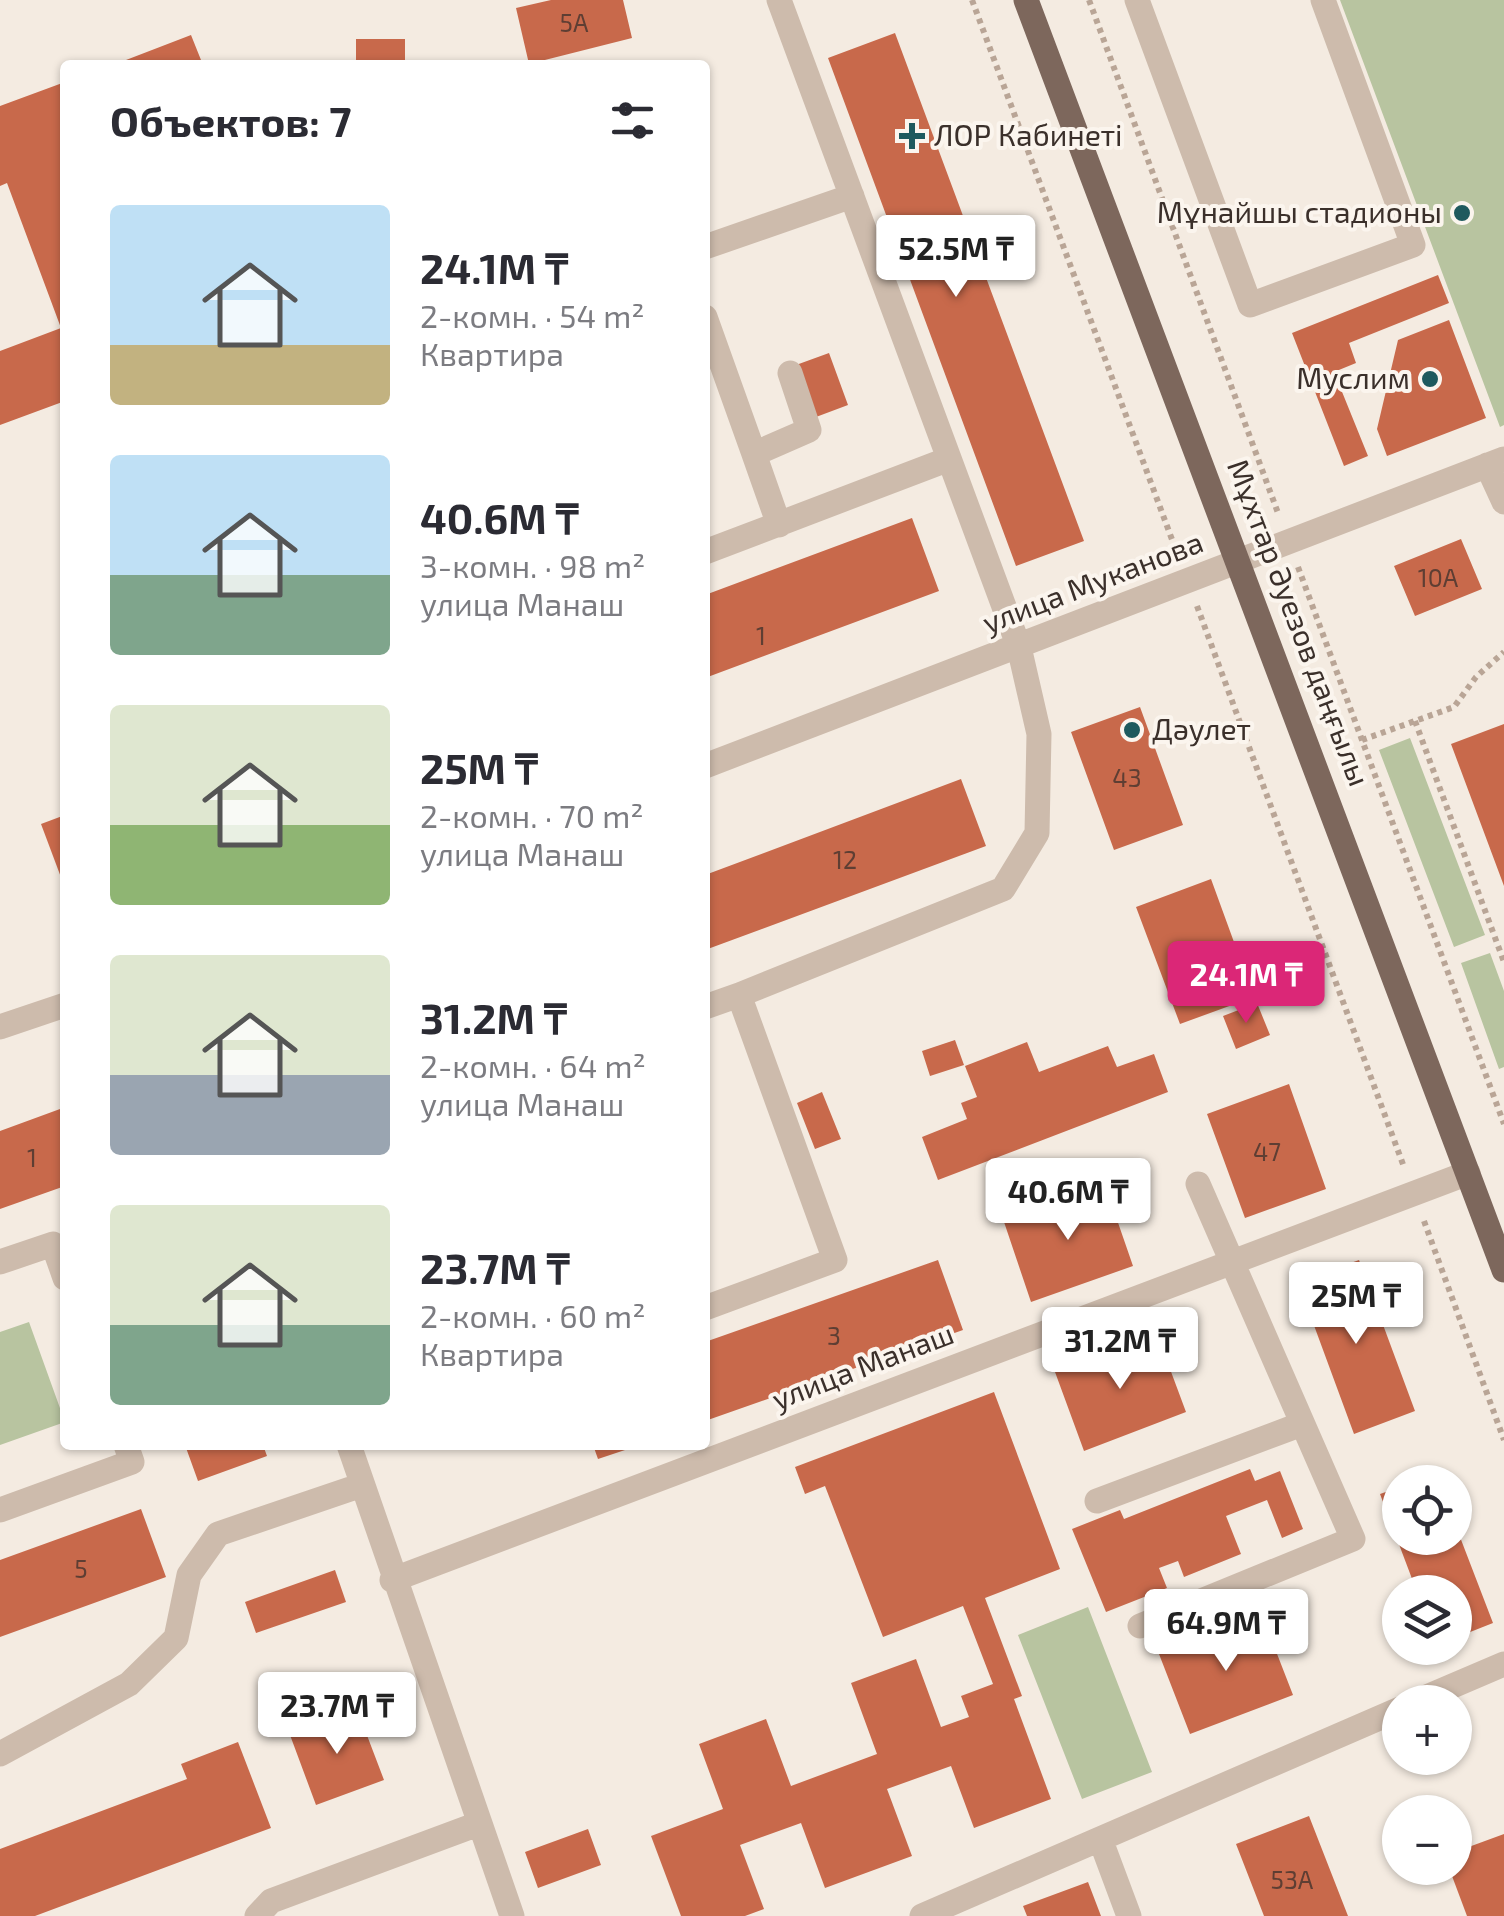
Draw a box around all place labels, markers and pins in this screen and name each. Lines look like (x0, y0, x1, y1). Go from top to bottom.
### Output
place label: ЛОР Кабинетi (934, 116, 1123, 152)
marker: ЛОР Кабинетi (899, 123, 925, 149)
place label: Мұнайшы стадионы (1157, 193, 1442, 229)
marker: Мұнайшы стадионы (1451, 202, 1473, 224)
pin: 52.5M ₸ (864, 215, 1048, 300)
place label: Муслим (1296, 359, 1410, 396)
marker: Муслим (1419, 368, 1441, 390)
place label: Дәулет (1152, 710, 1251, 747)
marker: Дәулет (1121, 719, 1143, 741)
pin: 24.1M ₸ (1154, 941, 1338, 1026)
pin: 40.6M ₸ (976, 1158, 1160, 1243)
pin: 25M ₸ (1286, 1262, 1426, 1347)
pin: 31.2M ₸ (1028, 1307, 1212, 1392)
pin: 64.9M ₸ (1134, 1589, 1318, 1674)
pin: 23.7M ₸ (245, 1672, 429, 1757)

